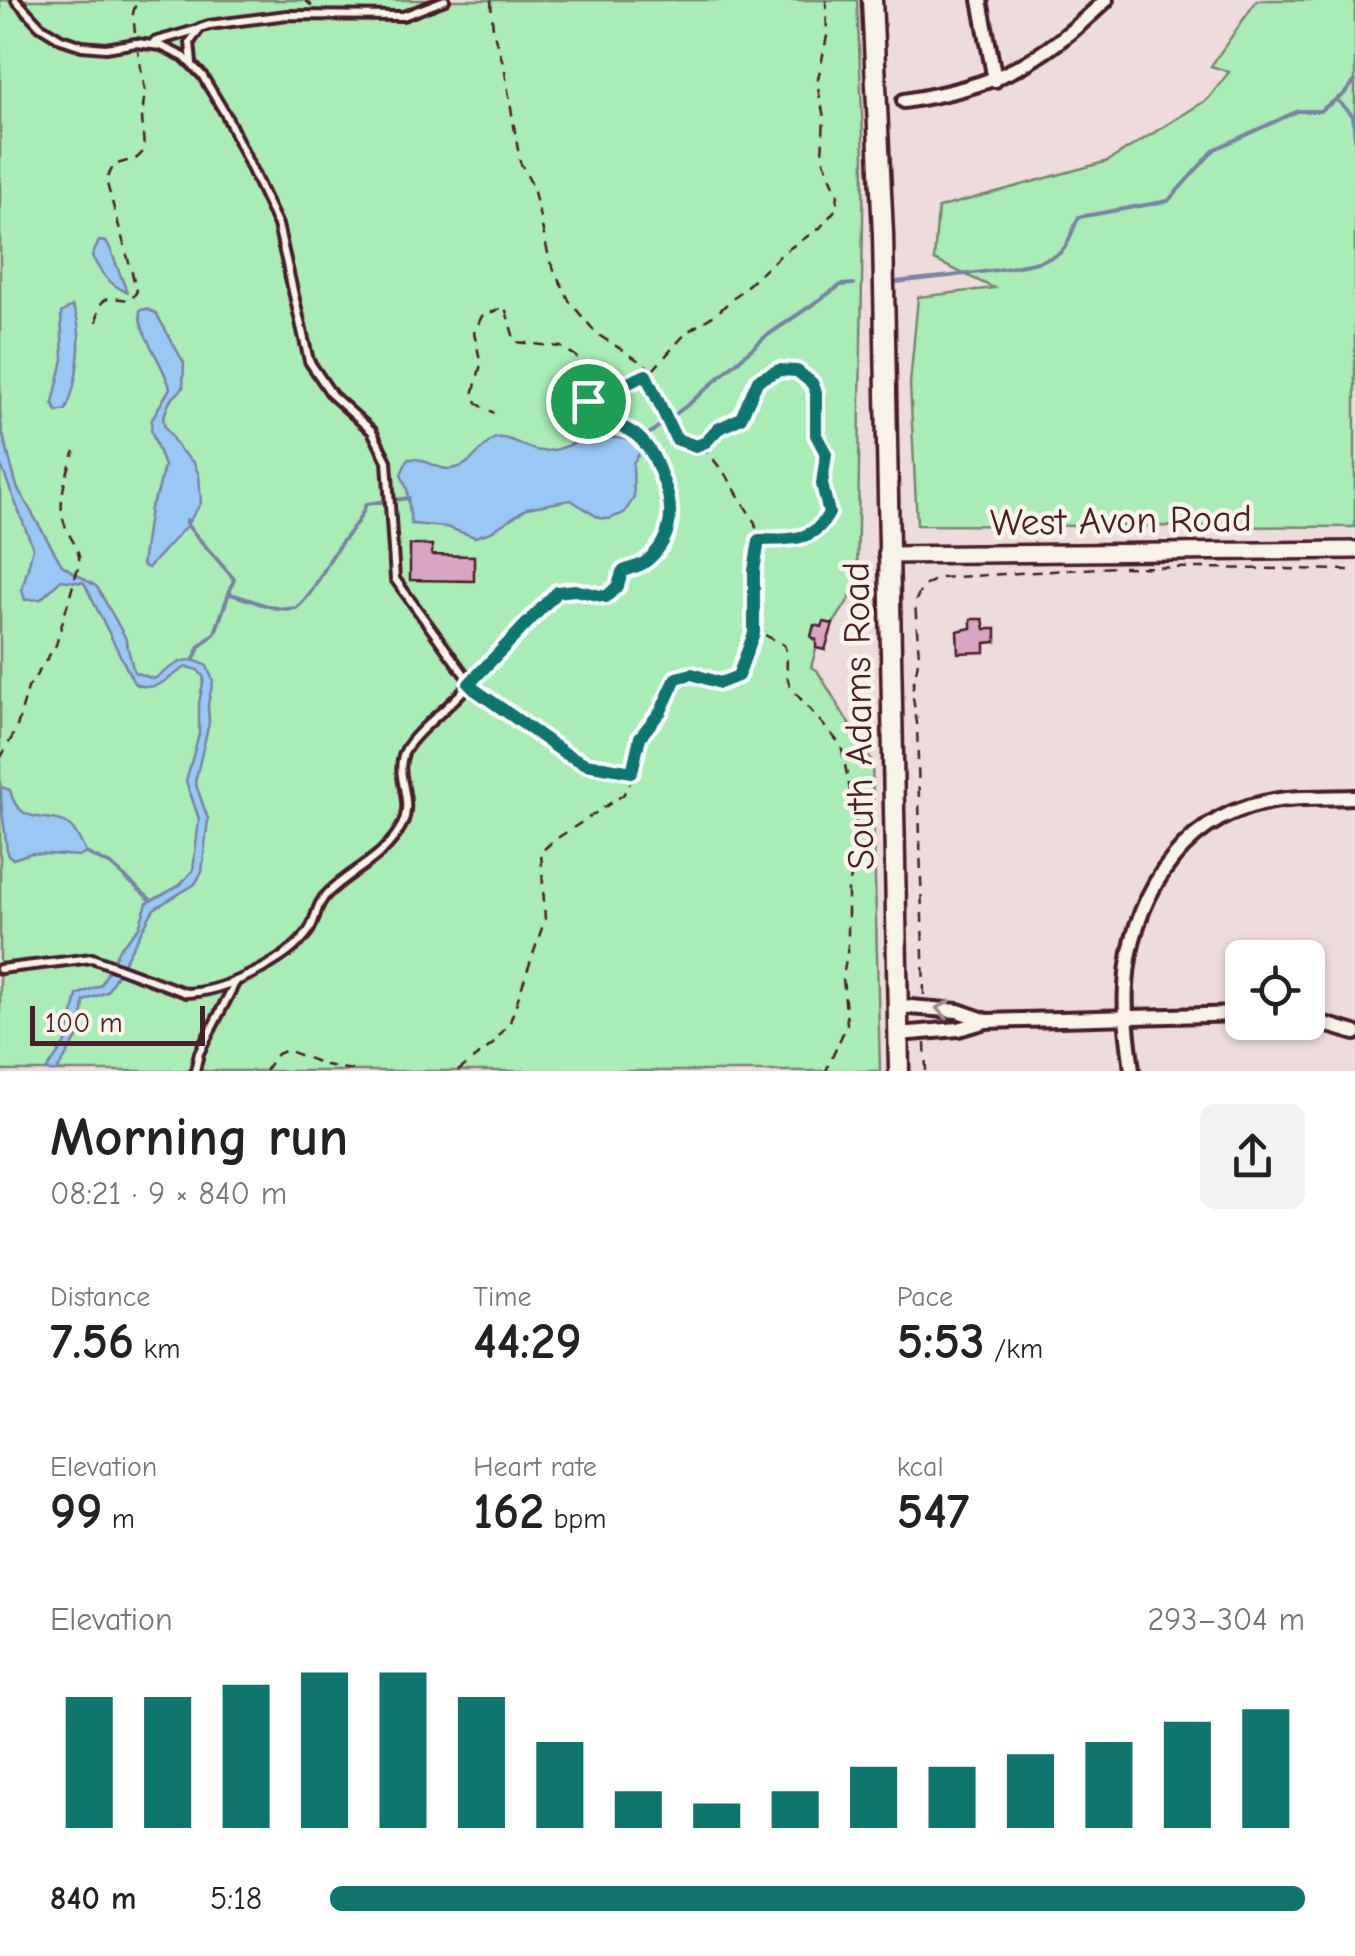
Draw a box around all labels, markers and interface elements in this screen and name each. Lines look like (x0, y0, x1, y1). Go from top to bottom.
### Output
pin (546, 359, 631, 444)
icon: arrive (561, 374, 616, 429)
street label: West Avon Road (990, 497, 1252, 545)
street label: South Adams Road (834, 562, 884, 870)
map controls (1225, 940, 1325, 1040)
button: locate (1225, 940, 1325, 1040)
one-way arrow (935, 1000, 951, 1021)
scale bar (30, 1001, 205, 1046)
text: 100 m (45, 1007, 123, 1039)
button: share (1200, 1104, 1305, 1209)
text: Morning run (50, 1105, 348, 1169)
text: 08:21 · 9 × 840 m (50, 1175, 287, 1212)
text: Distance (50, 1281, 150, 1313)
text: Time (473, 1281, 531, 1313)
text: Pace (897, 1281, 953, 1313)
text: 7.56 (50, 1313, 134, 1371)
text: 44:29 (473, 1313, 582, 1371)
text: 5:53 (897, 1313, 985, 1371)
text: km (134, 1333, 180, 1365)
text: /km (985, 1333, 1043, 1365)
text: Elevation (50, 1451, 157, 1483)
text: Heart rate (473, 1451, 597, 1483)
text: kcal (897, 1451, 944, 1483)
text: 99 (50, 1483, 102, 1541)
text: 162 (473, 1483, 544, 1541)
text: 547 (897, 1483, 969, 1541)
text: m (102, 1503, 135, 1535)
text: bpm (544, 1503, 606, 1535)
text: Elevation (50, 1601, 173, 1638)
text: 293–304 m (1148, 1601, 1305, 1638)
text: 840 m (50, 1880, 137, 1917)
text: 5:18 (210, 1880, 262, 1917)

